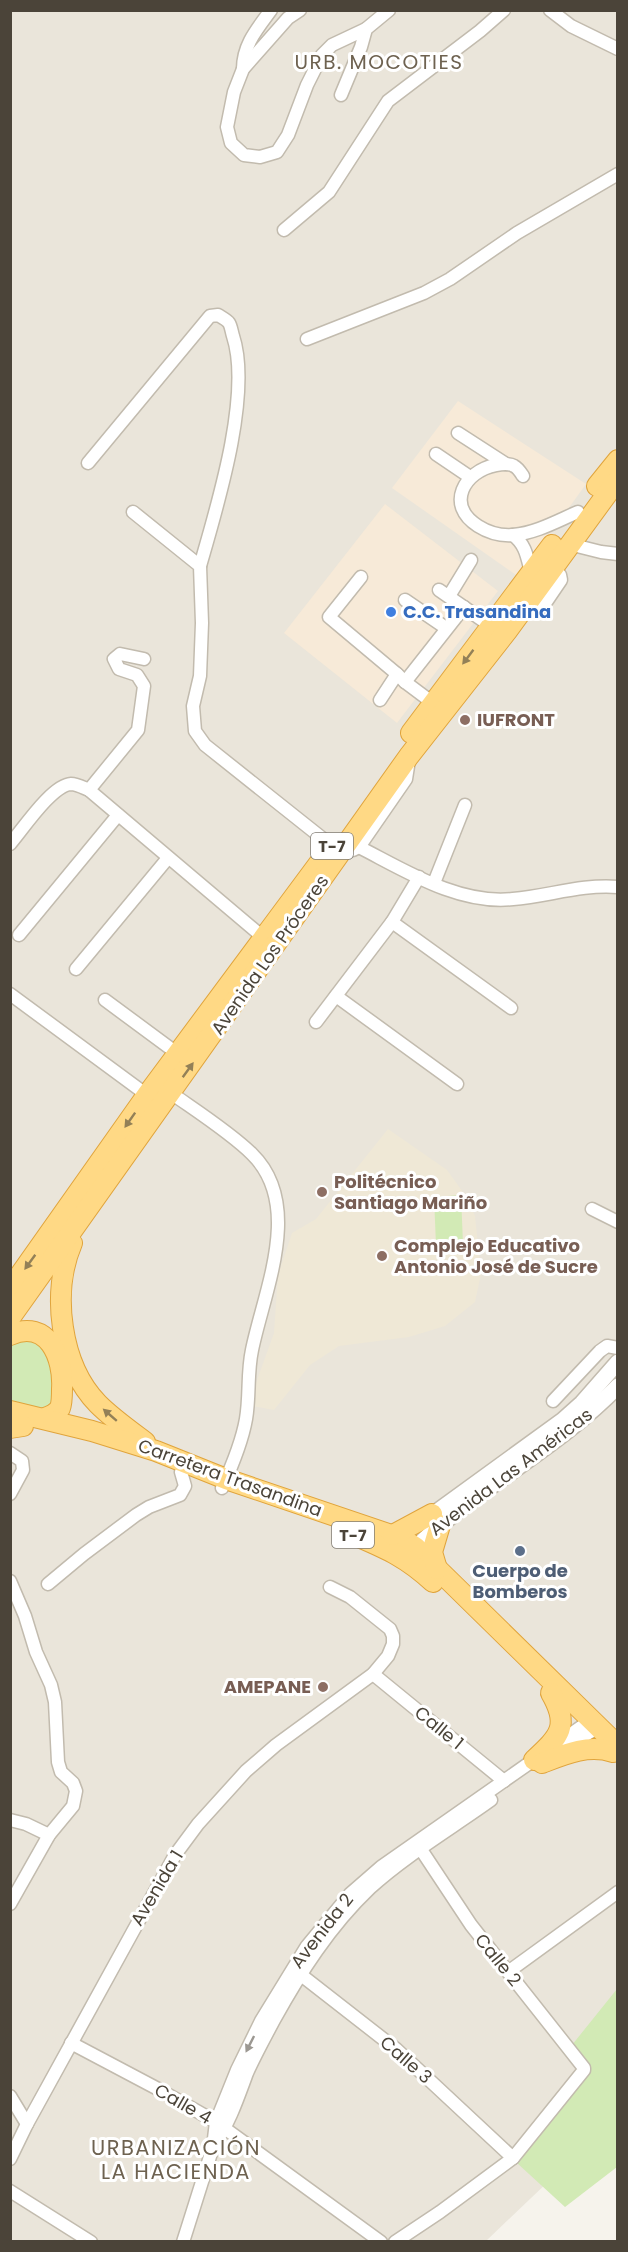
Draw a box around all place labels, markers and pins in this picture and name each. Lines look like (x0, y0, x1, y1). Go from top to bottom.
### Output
place label: C.C. Trasandina (403, 599, 551, 624)
marker: C.C. Trasandina (384, 605, 398, 619)
place label: IUFRONT (477, 707, 555, 732)
marker: IUFRONT (458, 713, 472, 727)
place label: Politécnico Santiago Mariño (334, 1169, 487, 1215)
marker: Politécnico Santiago Mariño (315, 1185, 329, 1199)
place label: Complejo Educativo Antonio José de Sucre (394, 1233, 598, 1279)
marker: Complejo Educativo Antonio José de Sucre (375, 1249, 389, 1263)
marker: Cuerpo de Bomberos (513, 1544, 527, 1558)
place label: Cuerpo de Bomberos (472, 1558, 568, 1604)
place label: AMEPANE (224, 1674, 311, 1699)
marker: AMEPANE (316, 1680, 330, 1694)

